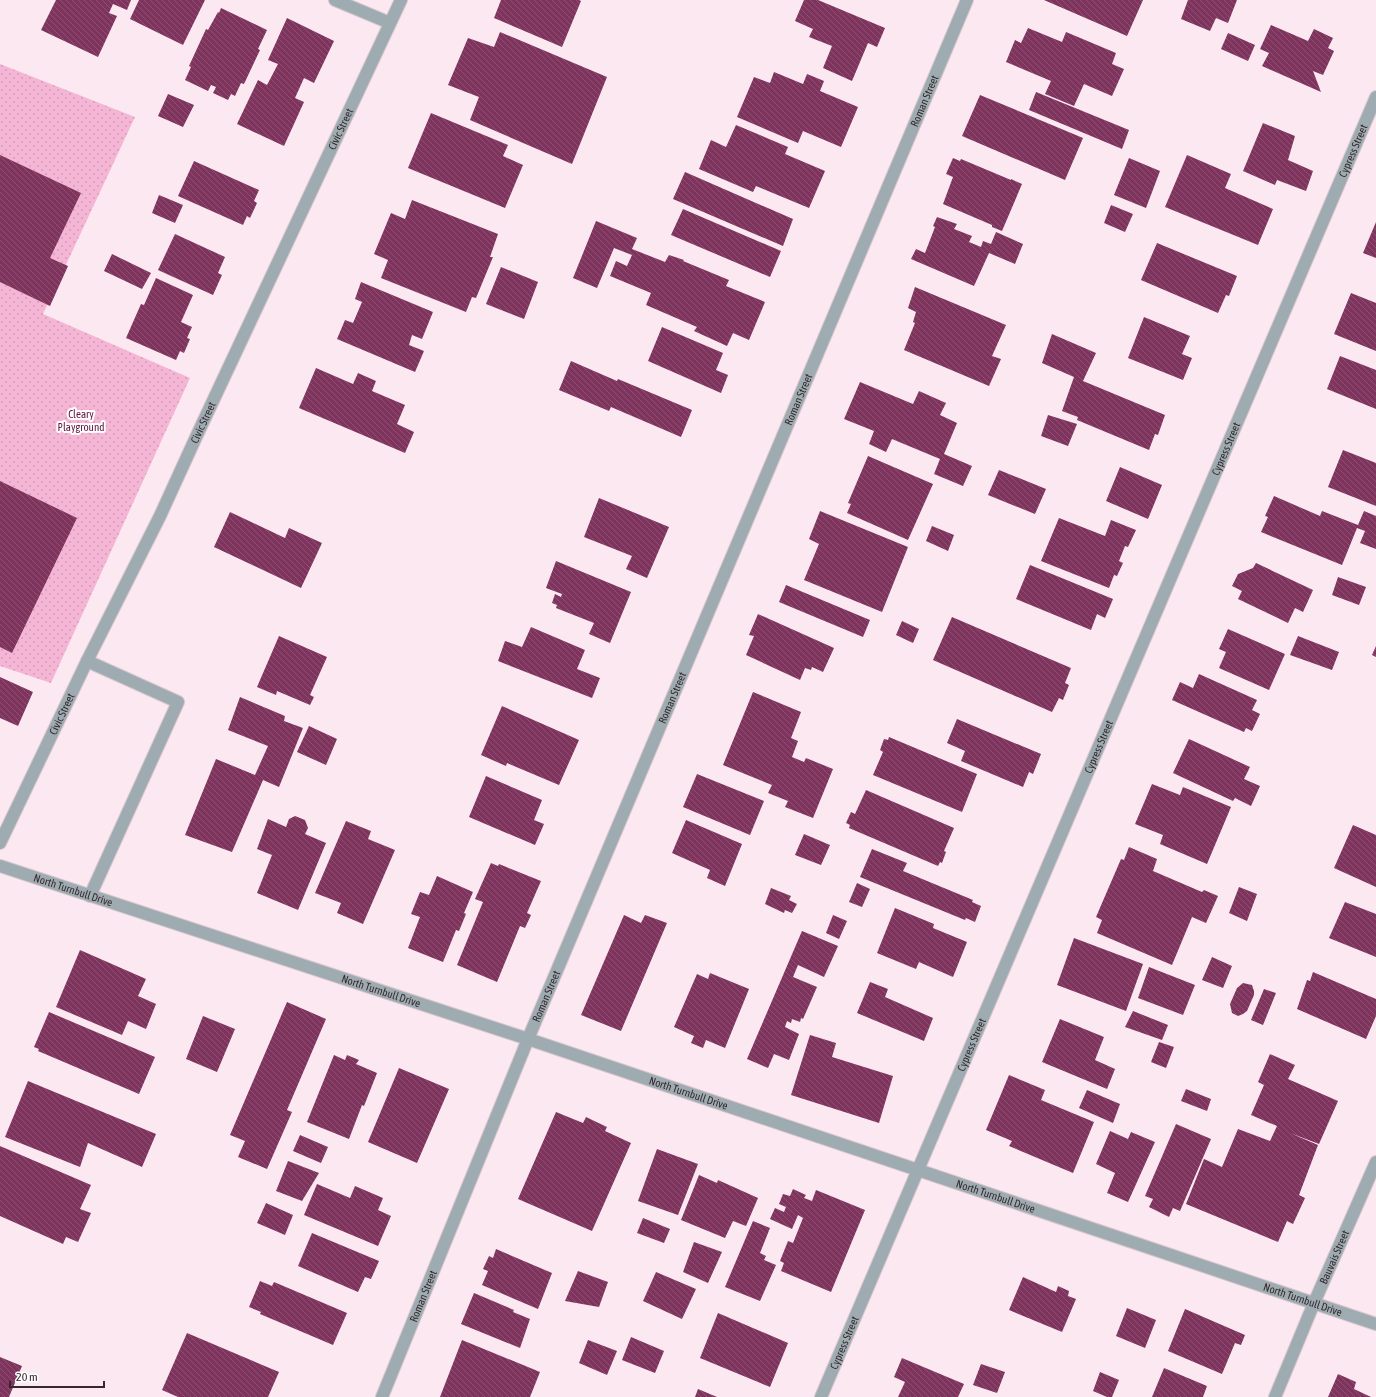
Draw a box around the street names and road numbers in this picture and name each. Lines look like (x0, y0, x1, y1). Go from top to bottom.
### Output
street label: Roman Street (908, 73, 941, 128)
street label: Civic Street (326, 106, 355, 152)
street label: Cypress Street (1336, 123, 1370, 179)
street label: Roman Street (782, 372, 814, 427)
street label: Civic Street (188, 400, 218, 445)
street label: Cypress Street (1209, 420, 1242, 477)
street label: Roman Street (656, 670, 688, 725)
street label: Civic Street (47, 691, 77, 737)
street label: Cypress Street (1082, 718, 1115, 775)
street label: North Turnbull Drive (32, 871, 114, 908)
street label: Roman Street (530, 969, 562, 1024)
street label: North Turnbull Drive (340, 972, 422, 1009)
street label: Cypress Street (955, 1016, 988, 1073)
street label: North Turnbull Drive (648, 1074, 729, 1112)
street label: North Turnbull Drive (955, 1177, 1037, 1215)
street label: Bauvais Street (1317, 1228, 1351, 1286)
street label: Roman Street (407, 1268, 439, 1324)
street label: North Turnbull Drive (1262, 1281, 1344, 1318)
street label: Cypress Street (828, 1314, 861, 1371)

